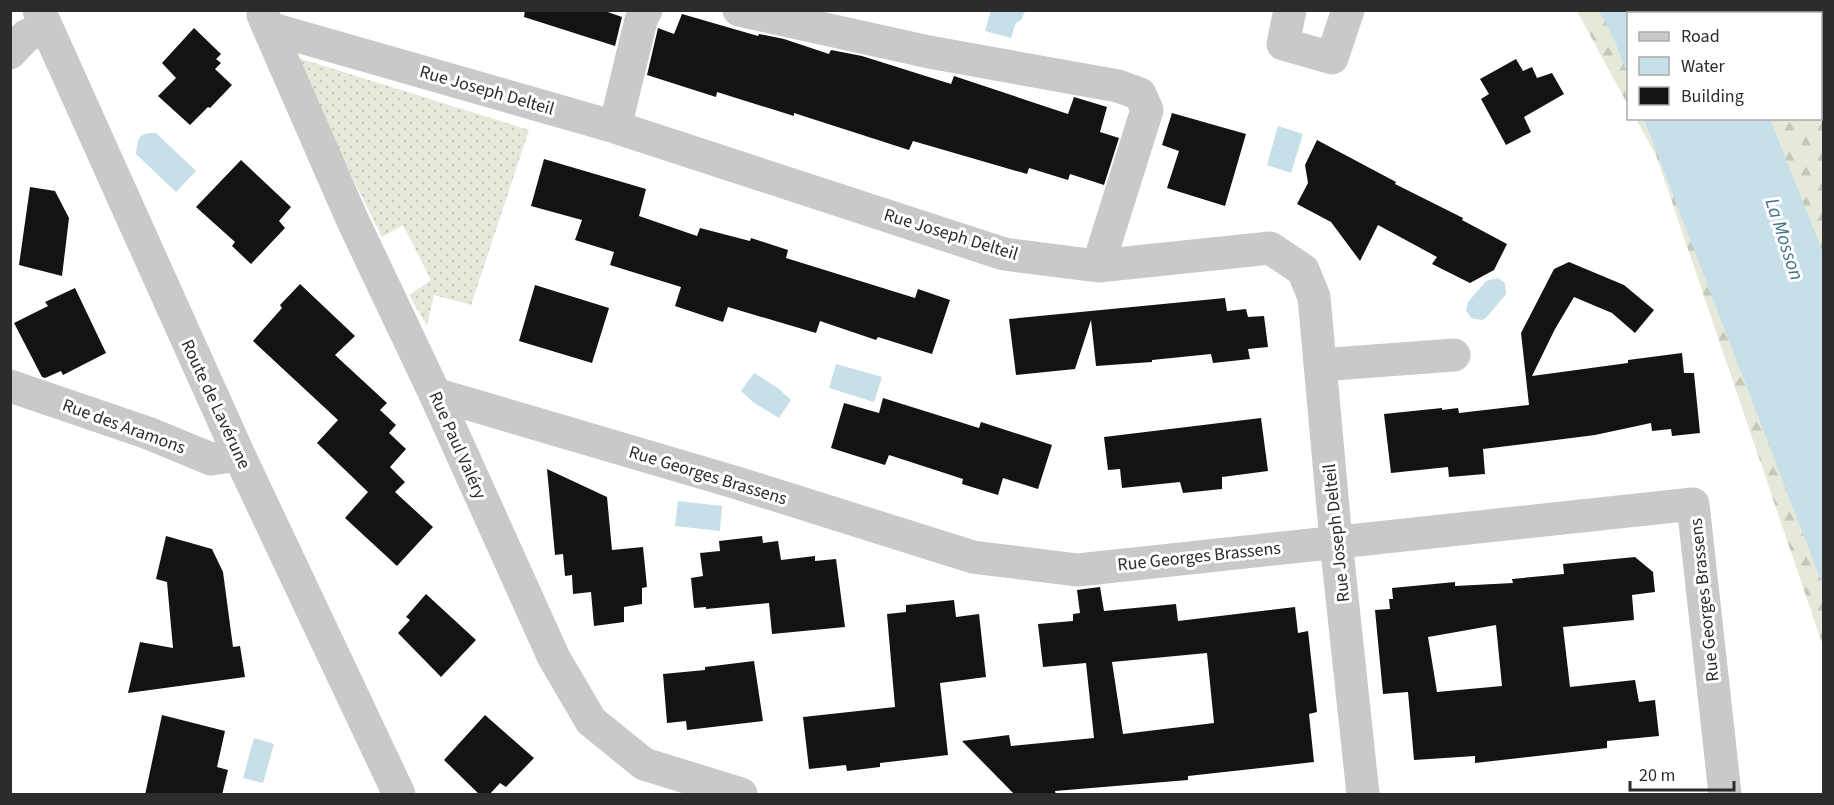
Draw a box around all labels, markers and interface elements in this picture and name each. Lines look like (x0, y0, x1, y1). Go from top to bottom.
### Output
legend (1627, 12, 1822, 120)
text: Road (1681, 24, 1720, 49)
text: Water (1681, 54, 1725, 79)
street label: Rue Joseph Delteil (417, 59, 557, 122)
text: Building (1681, 84, 1744, 109)
water label: La Mosson (1758, 195, 1810, 284)
street label: Rue Joseph Delteil (881, 202, 1021, 267)
street label: Route de Lavérune (175, 335, 257, 473)
street label: Rue Paul Valéry (423, 387, 493, 504)
street label: Rue des Aramons (59, 393, 189, 460)
street label: Rue Georges Brassens (626, 440, 790, 511)
street label: Rue Joseph Delteil (1317, 462, 1356, 603)
street label: Rue Georges Brassens (1683, 517, 1726, 683)
street label: Rue Georges Brassens (1116, 535, 1282, 578)
scale bar (1630, 754, 1734, 792)
text: 20 m (1639, 763, 1675, 788)

